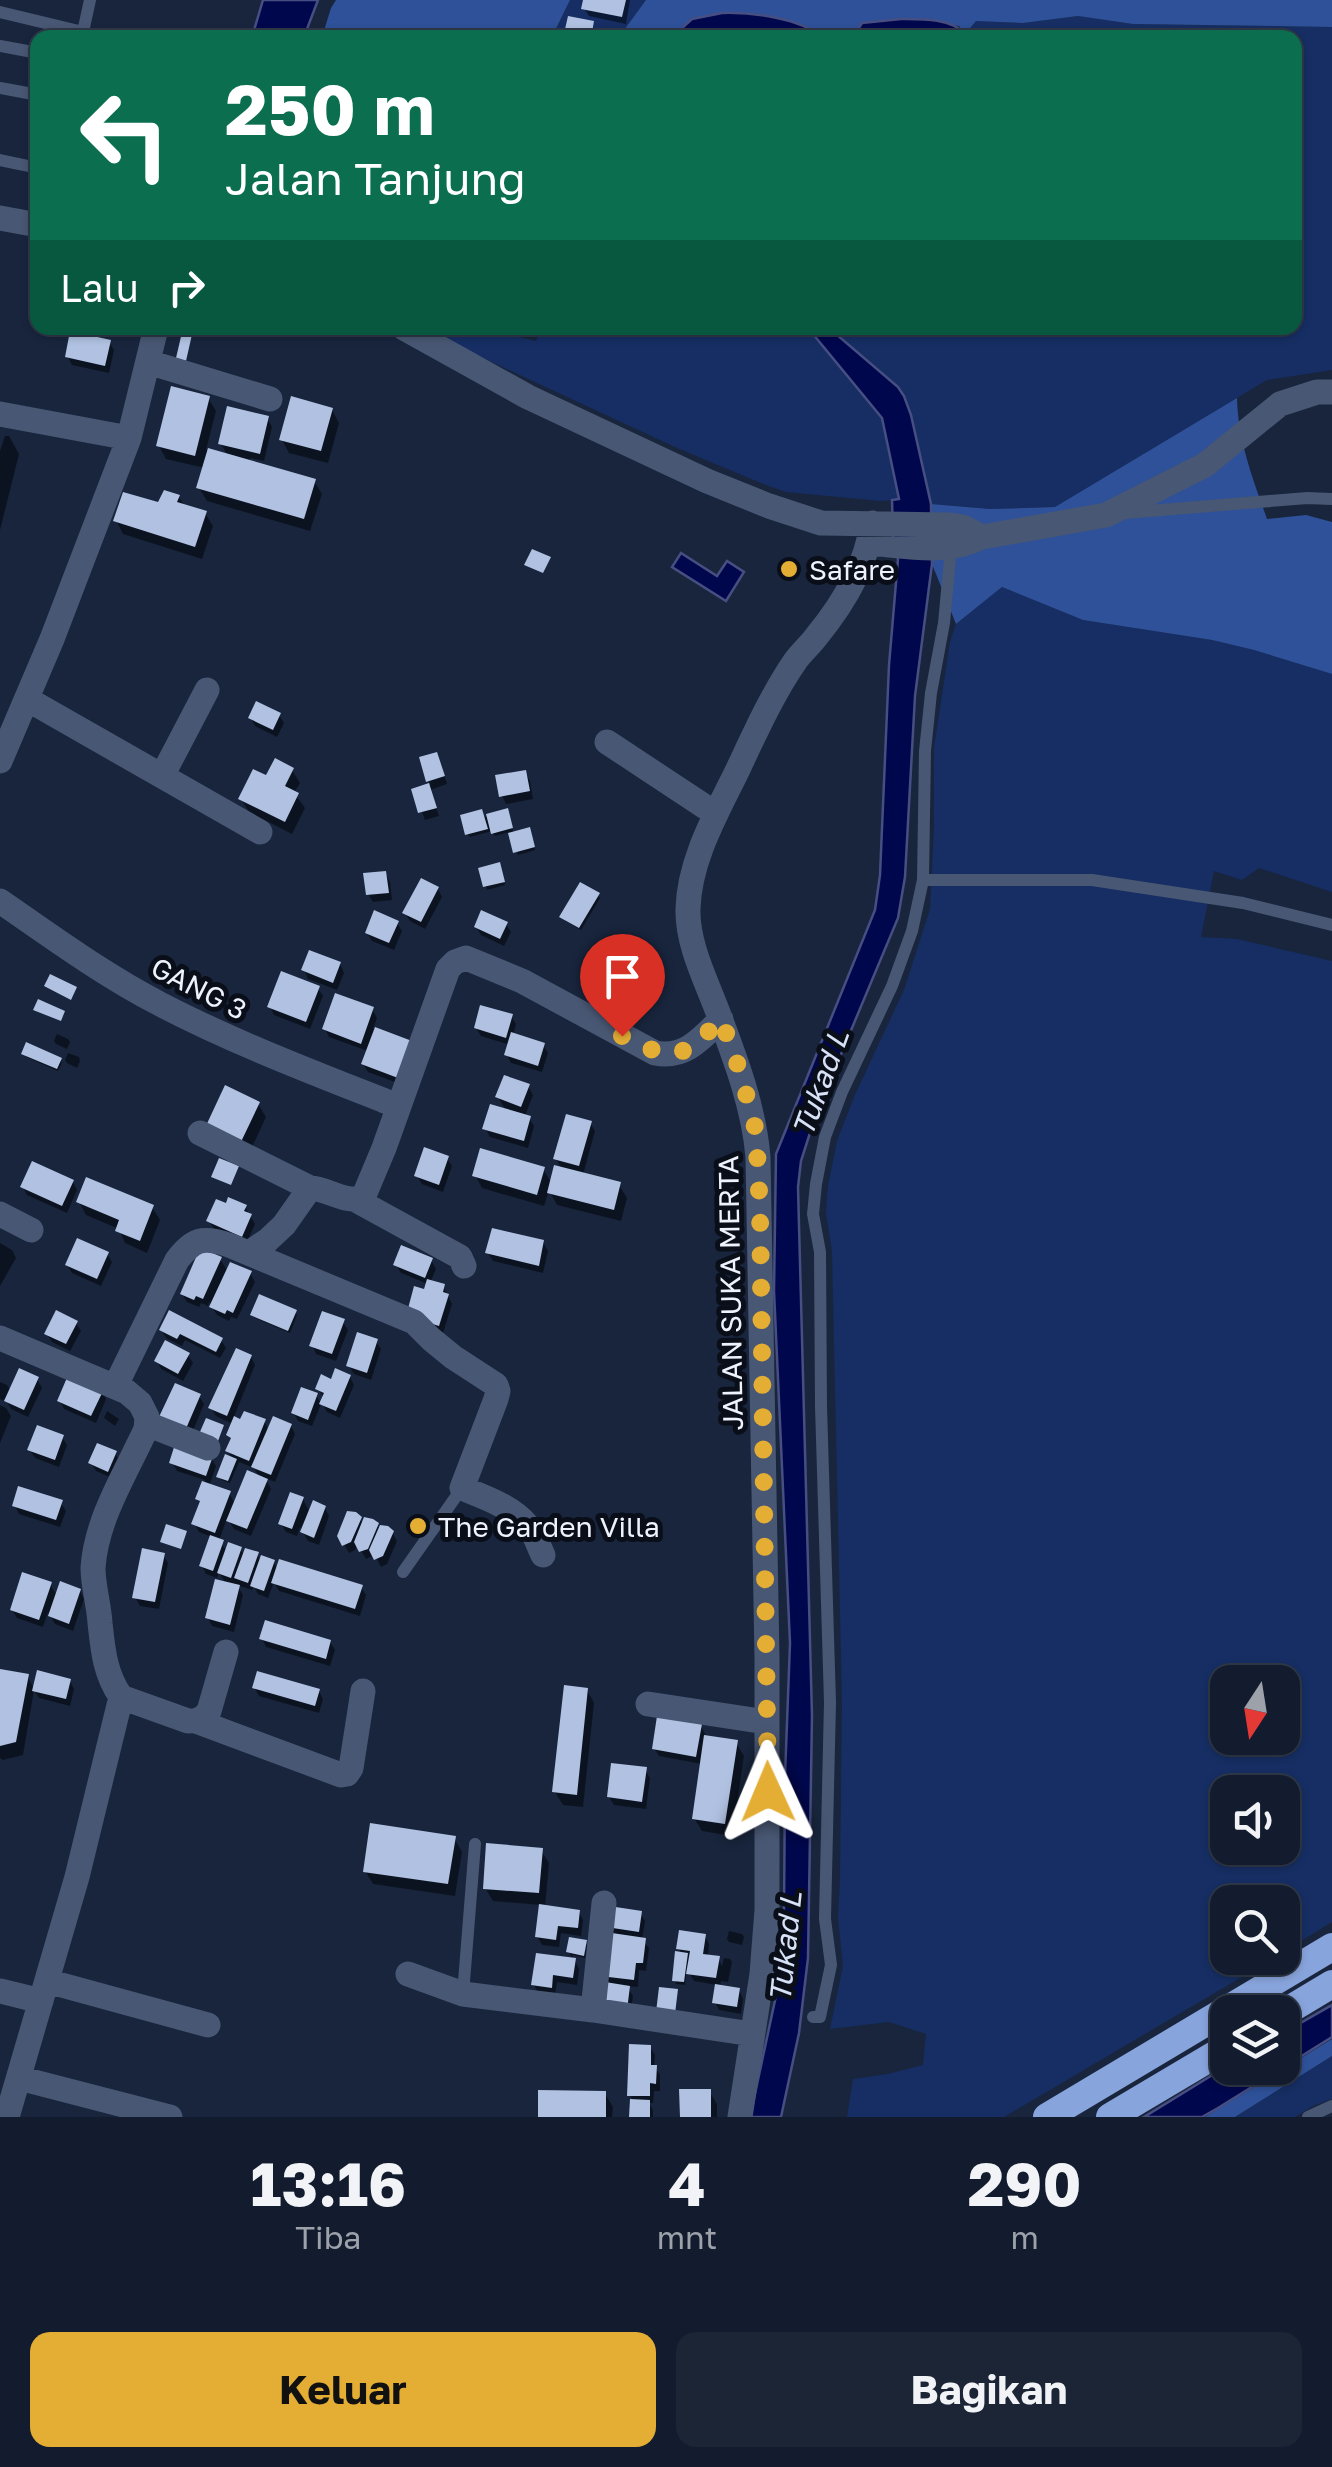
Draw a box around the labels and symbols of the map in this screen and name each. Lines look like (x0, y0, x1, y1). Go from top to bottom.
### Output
place label: Safare (809, 553, 895, 586)
marker: Safare (778, 558, 800, 580)
pin (580, 934, 665, 1037)
street label: GANG 3 (146, 950, 252, 1026)
water label: Tukad L (784, 1024, 856, 1141)
street label: JALAN SUKA MERTA (711, 1155, 749, 1431)
place label: The Garden Villa (438, 1510, 660, 1543)
marker: The Garden Villa (407, 1515, 429, 1537)
north arrow (1210, 1665, 1300, 1755)
position arrow (716, 1740, 820, 1844)
water label: Tukad L (761, 1889, 809, 2004)

